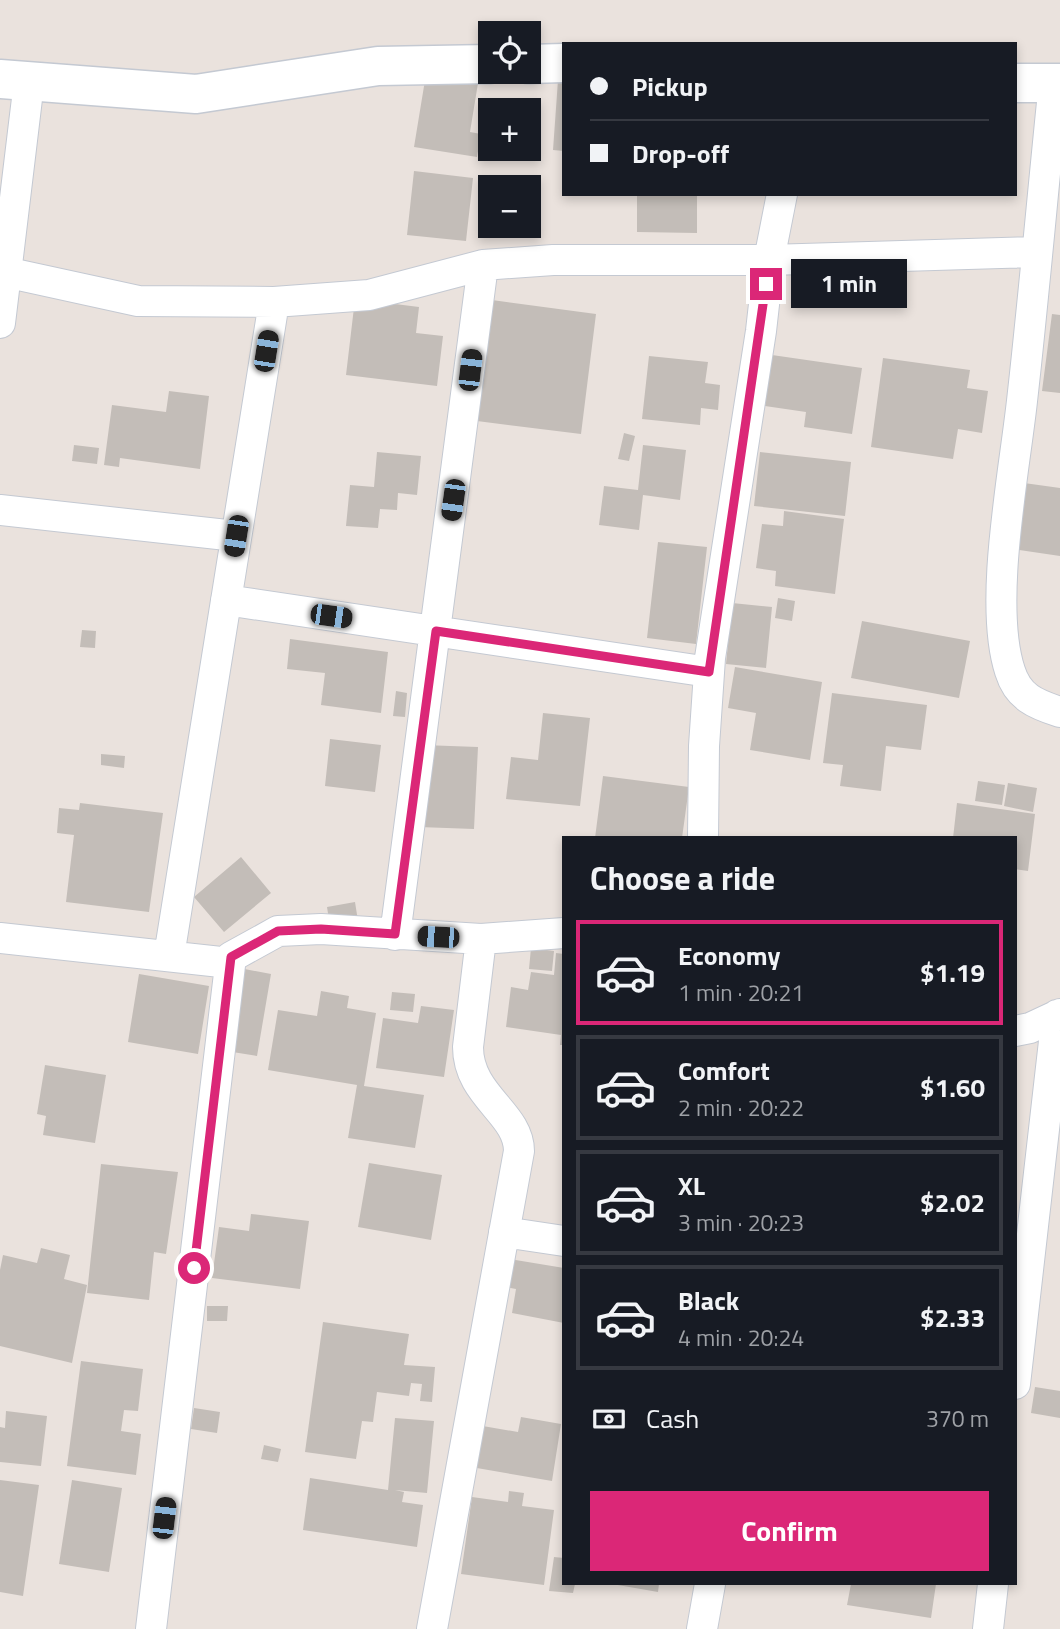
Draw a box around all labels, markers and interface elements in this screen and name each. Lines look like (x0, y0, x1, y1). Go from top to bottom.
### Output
map controls (478, 21, 541, 238)
button: locate (478, 21, 541, 84)
text: Pickup (632, 67, 708, 106)
button: + (478, 98, 541, 161)
text: Drop-off (632, 134, 729, 173)
button: − (478, 175, 541, 238)
callout: 1 min (790, 260, 906, 308)
text: 1 min (821, 266, 877, 301)
route end (750, 268, 782, 300)
car (253, 329, 280, 373)
car (458, 348, 483, 392)
car (440, 478, 467, 522)
car (223, 514, 250, 558)
car (309, 603, 354, 629)
text: Choose a ride (590, 854, 775, 902)
car (417, 925, 460, 949)
text: Economy (678, 936, 780, 975)
icon: car (594, 941, 657, 1004)
text: $1.19 (920, 953, 985, 992)
text: 1 min · 20:21 (678, 975, 804, 1010)
text: Comfort (678, 1051, 770, 1090)
icon: car (594, 1056, 657, 1119)
text: $1.60 (920, 1068, 985, 1107)
text: 2 min · 20:22 (678, 1090, 804, 1125)
text: XL (678, 1166, 705, 1205)
icon: car (594, 1171, 657, 1234)
text: $2.02 (920, 1183, 985, 1222)
text: 3 min · 20:23 (678, 1205, 804, 1240)
route start (178, 1252, 210, 1284)
text: Black (678, 1281, 739, 1320)
icon: car (594, 1286, 657, 1349)
text: $2.33 (920, 1298, 985, 1337)
text: 4 min · 20:24 (678, 1320, 804, 1355)
text: Cash (646, 1399, 699, 1438)
icon: cash (590, 1400, 628, 1438)
text: 370 m (926, 1401, 989, 1436)
button: Confirm (590, 1491, 989, 1571)
car (152, 1496, 177, 1540)

